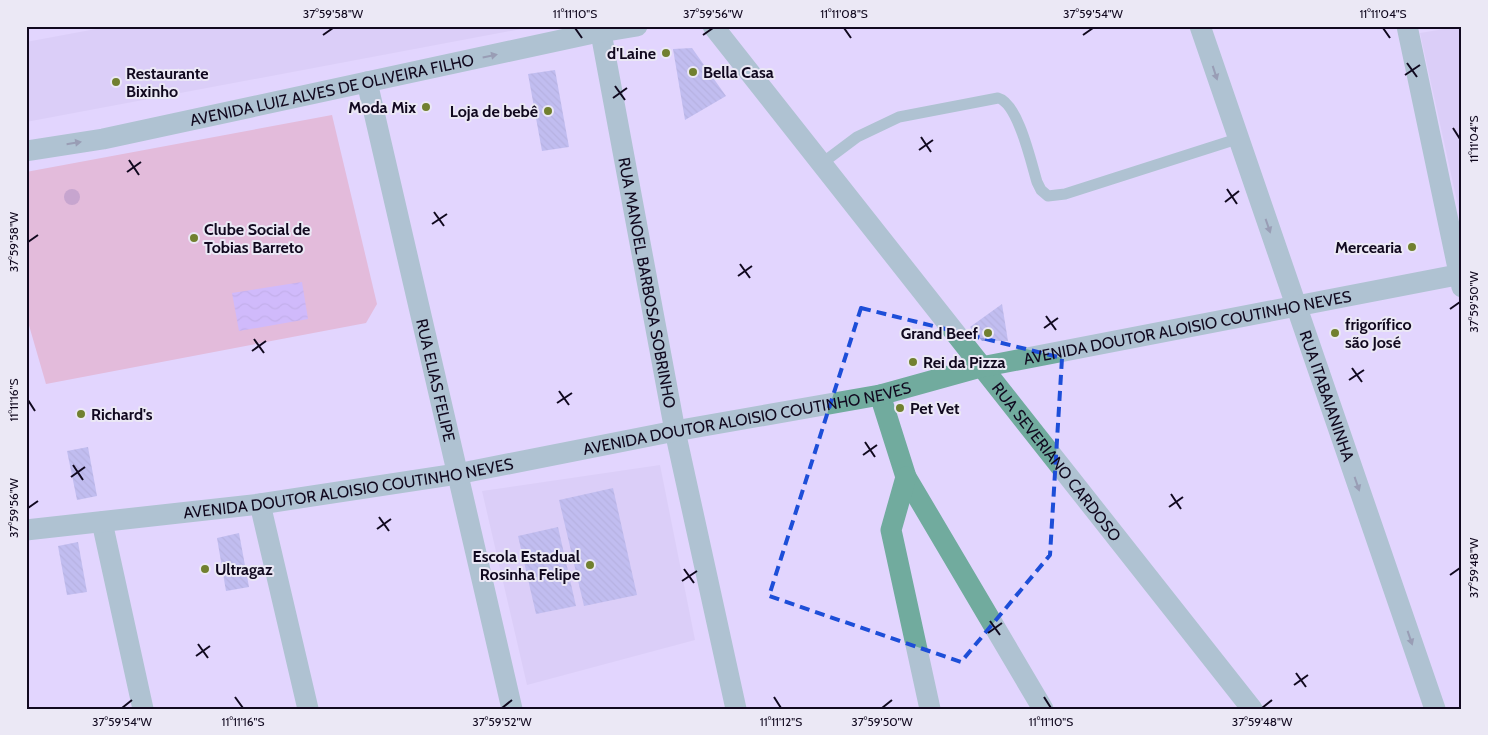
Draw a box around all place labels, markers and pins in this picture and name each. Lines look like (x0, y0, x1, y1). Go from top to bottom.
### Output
place label: d'Laine (607, 44, 656, 63)
marker: d'Laine (660, 47, 672, 59)
place label: Bella Casa (703, 63, 774, 82)
place label: Restaurante Bixinho (126, 64, 209, 101)
marker: Bella Casa (687, 66, 699, 78)
marker: Restaurante Bixinho (110, 76, 122, 88)
place label: Moda Mix (348, 98, 416, 117)
marker: Moda Mix (420, 101, 432, 113)
place label: Loja de bebê (450, 102, 538, 121)
marker: Loja de bebê (542, 105, 554, 117)
place label: Clube Social de Tobias Barreto (204, 220, 310, 257)
marker: Clube Social de Tobias Barreto (188, 232, 200, 244)
place label: Mercearia (1335, 238, 1402, 257)
marker: Mercearia (1406, 241, 1418, 253)
place label: frigorífico são José (1345, 315, 1412, 352)
place label: Grand Beef (901, 324, 979, 343)
marker: Grand Beef (982, 327, 994, 339)
marker: frigorífico são José (1329, 327, 1341, 339)
place label: Rei da Pizza (923, 353, 1005, 372)
marker: Rei da Pizza (907, 356, 919, 368)
place label: Pet Vet (910, 399, 960, 418)
marker: Pet Vet (894, 402, 906, 414)
place label: Richard's (91, 405, 153, 424)
marker: Richard's (75, 408, 87, 420)
place label: Escola Estadual Rosinha Felipe (473, 547, 580, 584)
marker: Escola Estadual Rosinha Felipe (584, 559, 596, 571)
place label: Ultragaz (215, 560, 273, 579)
marker: Ultragaz (199, 563, 211, 575)

